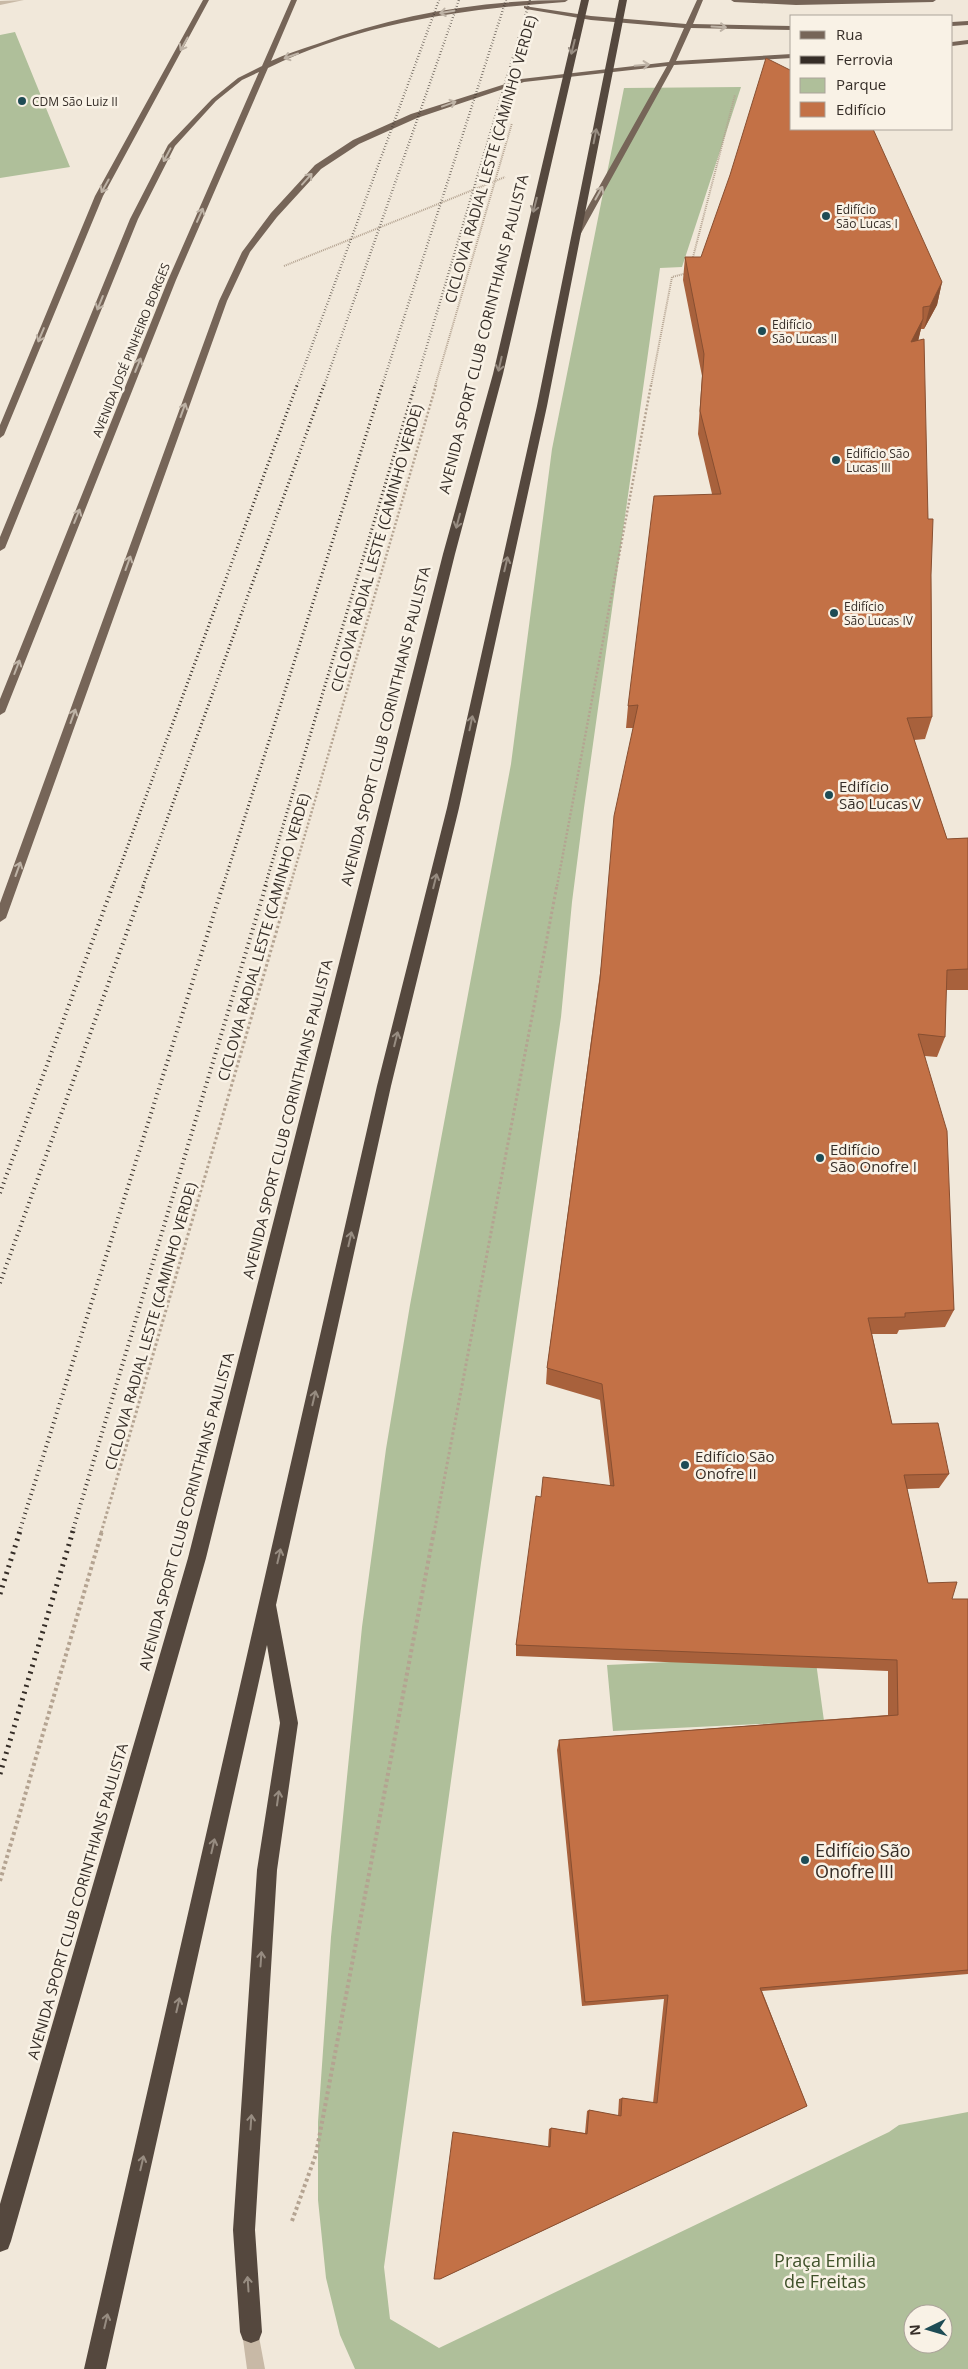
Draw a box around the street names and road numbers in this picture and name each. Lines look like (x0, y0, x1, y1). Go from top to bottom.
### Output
street label: CICLOVIA RADIAL LESTE (CAMINHO VERDE) (439, 13, 541, 305)
street label: AVENIDA SPORT CLUB CORINTHIANS PAULISTA (434, 172, 533, 496)
street label: AVENIDA JOSÉ PINHEIRO BORGES (88, 260, 174, 440)
street label: CICLOVIA RADIAL LESTE (CAMINHO VERDE) (325, 402, 427, 694)
street label: AVENIDA SPORT CLUB CORINTHIANS PAULISTA (336, 564, 435, 888)
street label: CICLOVIA RADIAL LESTE (CAMINHO VERDE) (212, 791, 314, 1083)
street label: AVENIDA SPORT CLUB CORINTHIANS PAULISTA (238, 957, 337, 1281)
street label: CICLOVIA RADIAL LESTE (CAMINHO VERDE) (99, 1180, 201, 1472)
street label: AVENIDA SPORT CLUB CORINTHIANS PAULISTA (134, 1349, 238, 1672)
street label: AVENIDA SPORT CLUB CORINTHIANS PAULISTA (22, 1740, 132, 2062)

